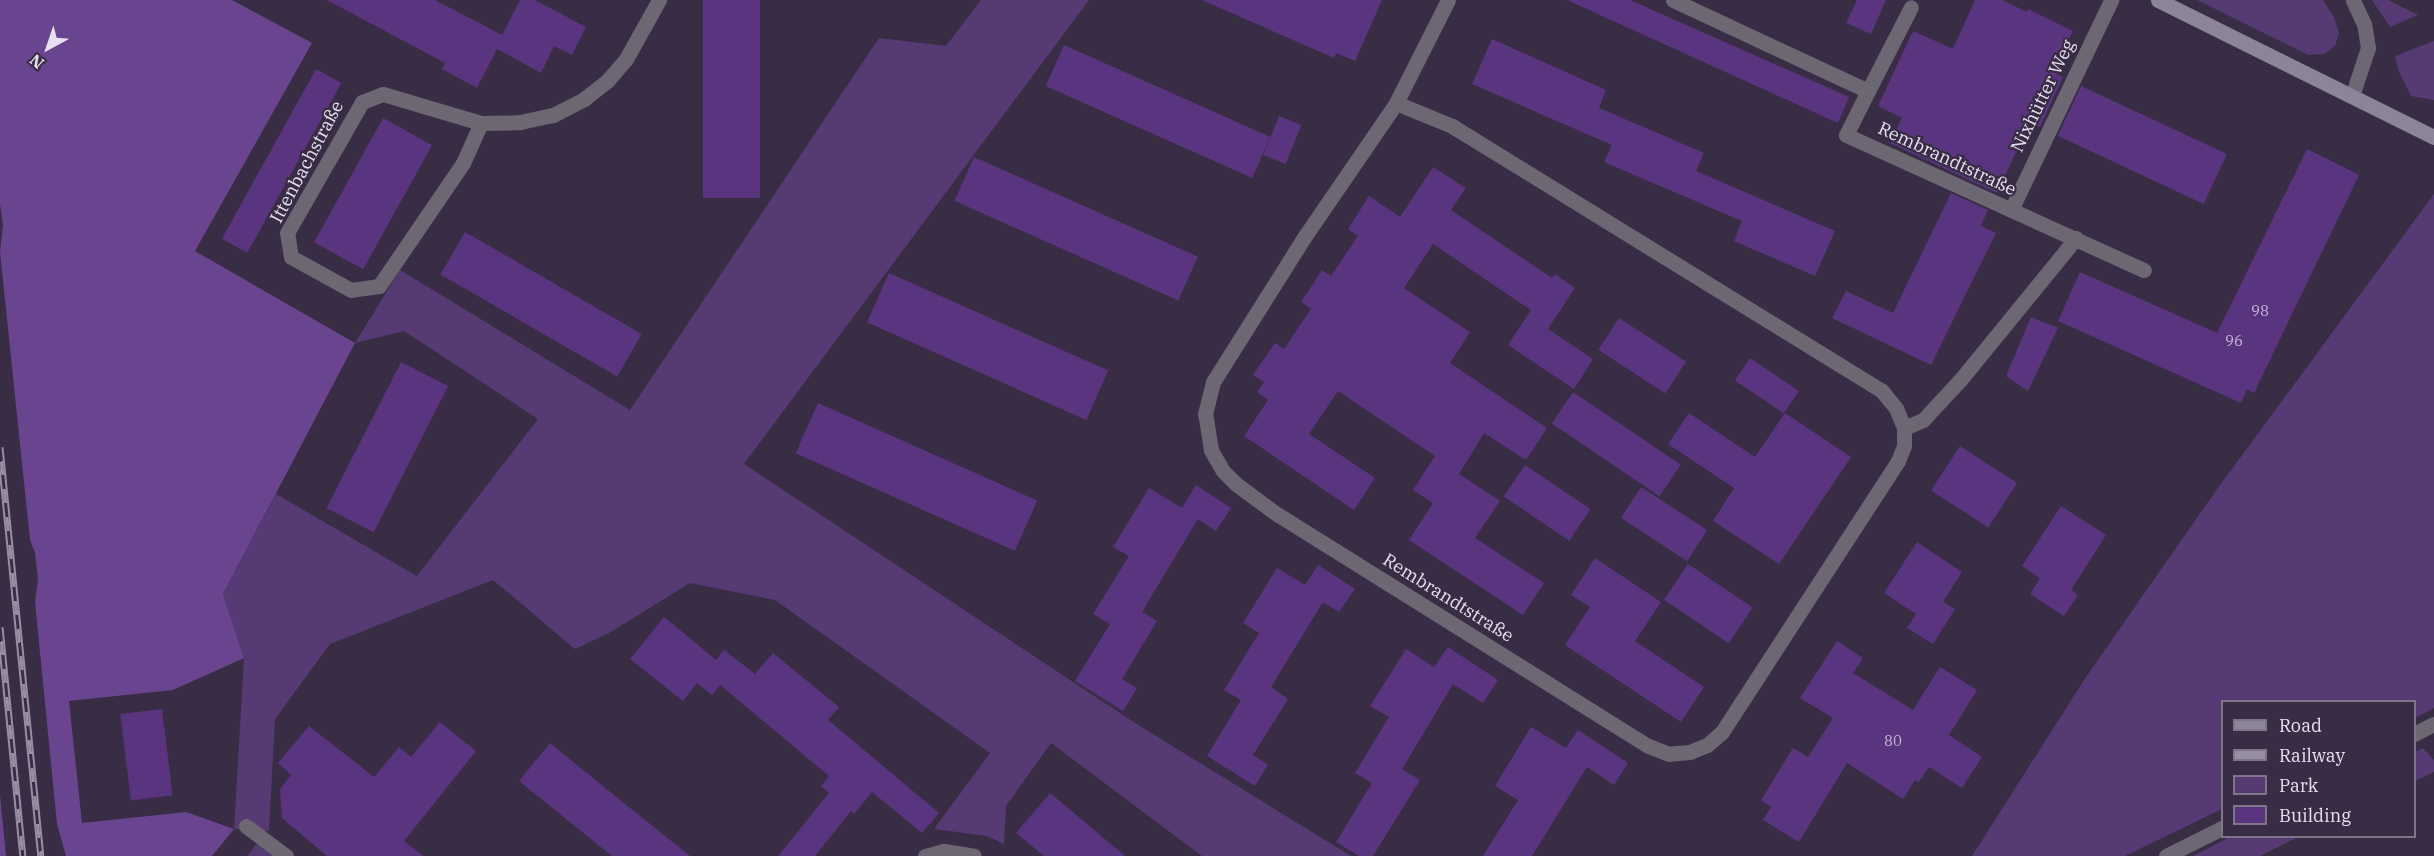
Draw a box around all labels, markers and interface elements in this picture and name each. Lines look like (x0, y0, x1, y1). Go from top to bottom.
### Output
north arrow (18, 18, 78, 78)
street label: Nixhütter Weg (2006, 36, 2080, 156)
text: N (25, 50, 48, 74)
street label: Ittenbachstraße (266, 97, 348, 227)
street label: Rembrandtstraße (1874, 118, 2020, 200)
house number: 98 (2251, 302, 2269, 320)
house number: 96 (2225, 332, 2243, 350)
street label: Rembrandtstraße (1379, 549, 1517, 647)
legend (2221, 700, 2416, 838)
text: Road (2279, 714, 2322, 737)
house number: 80 (1884, 732, 1902, 750)
text: Railway (2279, 744, 2345, 767)
text: Park (2279, 774, 2318, 797)
text: Building (2279, 804, 2351, 827)

